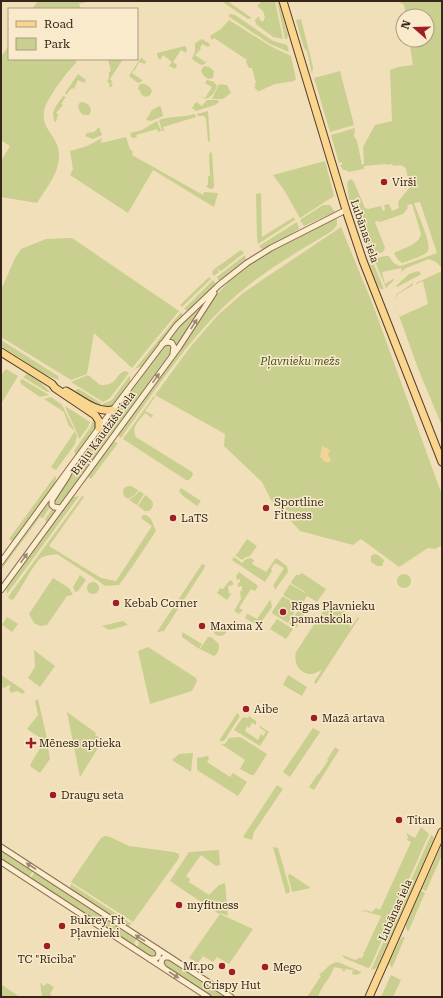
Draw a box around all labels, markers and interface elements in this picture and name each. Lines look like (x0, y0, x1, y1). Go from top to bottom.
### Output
legend (8, 8, 138, 60)
north arrow (395, 8, 435, 48)
text: Road (44, 17, 74, 31)
text: N (399, 18, 414, 31)
text: Park (44, 37, 71, 51)
place label: Virši (392, 176, 417, 189)
marker: Virši (379, 177, 389, 187)
street label: Lubānas iela (348, 198, 382, 265)
one-way arrow (190, 319, 198, 329)
park label: Pļavnieku mežs (259, 355, 340, 370)
one-way arrow (151, 373, 159, 383)
street label: Brāļu Kaudzīšu iela (69, 389, 139, 478)
place label: Sportline Fitness (274, 496, 324, 522)
marker: Sportline Fitness (261, 503, 271, 513)
place label: LaTS (181, 512, 208, 525)
marker: LaTS (168, 513, 178, 523)
one-way arrow (20, 553, 28, 564)
place label: Kebab Corner (124, 597, 198, 610)
marker: Kebab Corner (111, 598, 121, 608)
place label: Rīgas Pļavnieku pamatskola (291, 600, 375, 626)
marker: Rīgas Pļavnieku pamatskola (278, 607, 288, 617)
place label: Maxima X (210, 620, 263, 633)
marker: Maxima X (197, 621, 207, 631)
place label: Aibe (254, 703, 278, 716)
marker: Aibe (241, 704, 251, 714)
place label: Mazā artava (322, 712, 385, 725)
marker: Mazā artava (309, 713, 319, 723)
place label: Mēness aptieka (39, 737, 121, 750)
marker: Mēness aptieka (26, 738, 36, 748)
place label: Draugu seta (61, 789, 124, 802)
marker: Draugu seta (48, 790, 58, 800)
place label: Titan (407, 814, 435, 827)
marker: Titan (394, 815, 404, 825)
one-way arrow (25, 863, 37, 870)
street label: Lubānas iela (376, 877, 415, 943)
place label: myfitness (187, 899, 238, 912)
marker: myfitness (174, 900, 184, 910)
place label: Bukrey Fit Pļavnieki (70, 914, 125, 941)
marker: Bukrey Fit Pļavnieki (57, 921, 67, 931)
one-way arrow (134, 934, 146, 941)
marker: TC "Rīciba" (42, 941, 52, 951)
place label: TC "Rīciba" (17, 953, 77, 966)
place label: Mr.po (183, 960, 214, 973)
marker: Mr.po (217, 961, 227, 971)
place label: Mego (273, 961, 302, 974)
marker: Mego (260, 962, 270, 972)
marker: Crispy Hut (227, 967, 237, 977)
one-way arrow (169, 971, 180, 979)
place label: Crispy Hut (203, 979, 261, 992)

